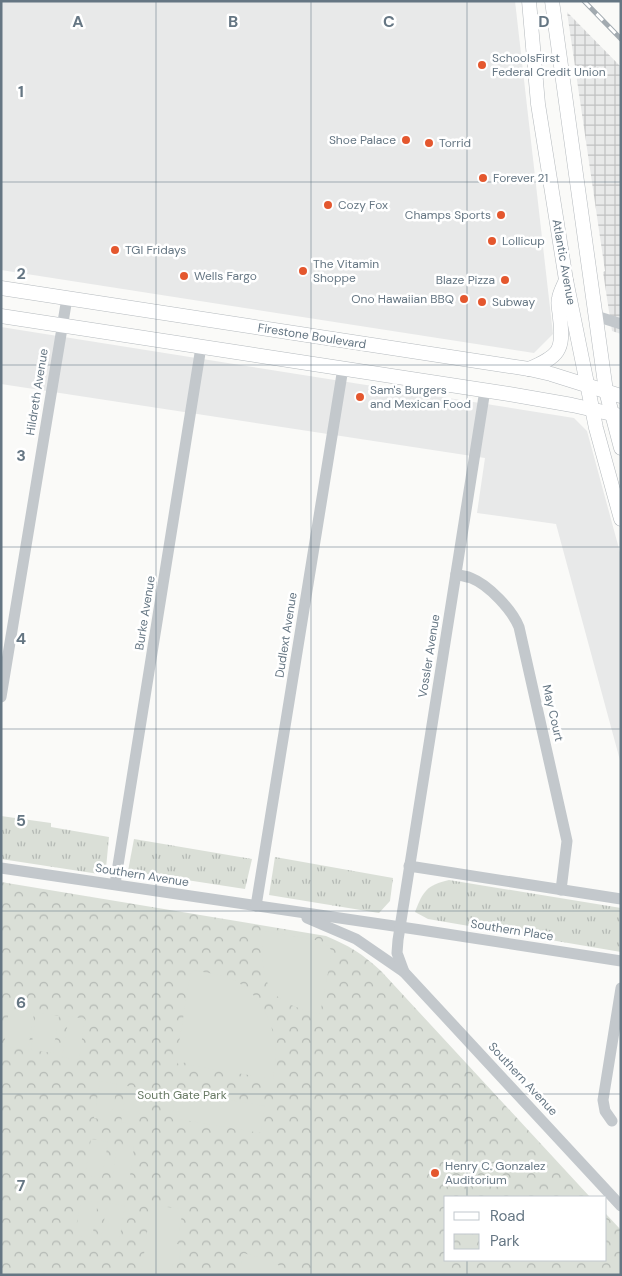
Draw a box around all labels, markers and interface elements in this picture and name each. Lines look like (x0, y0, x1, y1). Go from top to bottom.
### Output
text: A (72, 11, 84, 32)
text: B (228, 11, 238, 32)
text: C (383, 11, 395, 32)
text: D (538, 11, 550, 32)
place label: SchoolsFirst Federal Credit Union (492, 50, 606, 80)
marker: SchoolsFirst Federal Credit Union (476, 59, 488, 71)
text: 1 (18, 81, 24, 102)
place label: Shoe Palace (329, 132, 396, 148)
marker: Shoe Palace (400, 134, 412, 146)
place label: Torrid (439, 135, 471, 151)
marker: Torrid (423, 137, 435, 149)
place label: Forever 21 (493, 170, 548, 186)
marker: Forever 21 (477, 172, 489, 184)
place label: Cozy Fox (338, 197, 388, 213)
marker: Cozy Fox (322, 199, 334, 211)
place label: Champs Sports (405, 207, 491, 223)
marker: Champs Sports (495, 209, 507, 221)
street label: Atlantic Avenue (549, 218, 579, 306)
place label: Lollicup (502, 233, 545, 249)
marker: Lollicup (486, 235, 498, 247)
place label: TGI Fridays (125, 242, 186, 258)
marker: TGI Fridays (109, 244, 121, 256)
place label: The Vitamin Shoppe (313, 256, 379, 286)
text: 2 (16, 263, 26, 284)
marker: The Vitamin Shoppe (297, 265, 309, 277)
place label: Wells Fargo (194, 268, 257, 284)
marker: Wells Fargo (178, 270, 190, 282)
place label: Blaze Pizza (436, 272, 495, 288)
marker: Blaze Pizza (499, 274, 511, 286)
place label: Ono Hawaiian BBQ (351, 291, 454, 307)
marker: Ono Hawaiian BBQ (458, 293, 470, 305)
place label: Subway (492, 294, 535, 310)
marker: Subway (476, 296, 488, 308)
street label: Firestone Boulevard (257, 320, 367, 352)
street label: Hildreth Avenue (22, 347, 52, 437)
place label: Sam's Burgers and Mexican Food (370, 382, 471, 412)
marker: Sam's Burgers and Mexican Food (354, 391, 366, 403)
text: 3 (16, 445, 26, 466)
street label: Burke Avenue (131, 575, 159, 651)
street label: Dudlext Avenue (271, 591, 301, 679)
street label: Vossler Avenue (415, 613, 444, 699)
text: 4 (16, 628, 26, 649)
street label: May Court (539, 683, 567, 743)
text: 5 (16, 810, 26, 831)
street label: Southern Avenue (94, 860, 190, 890)
street label: Southern Place (469, 916, 555, 944)
text: 6 (16, 992, 26, 1013)
street label: Southern Avenue (485, 1039, 561, 1119)
park label: South Gate Park (137, 1087, 227, 1103)
place label: Henry C. Gonzalez Auditorium (445, 1158, 545, 1188)
marker: Henry C. Gonzalez Auditorium (429, 1167, 441, 1179)
text: 7 (17, 1175, 26, 1196)
legend (444, 1196, 607, 1261)
text: Road (490, 1206, 525, 1226)
text: Park (490, 1231, 520, 1251)

